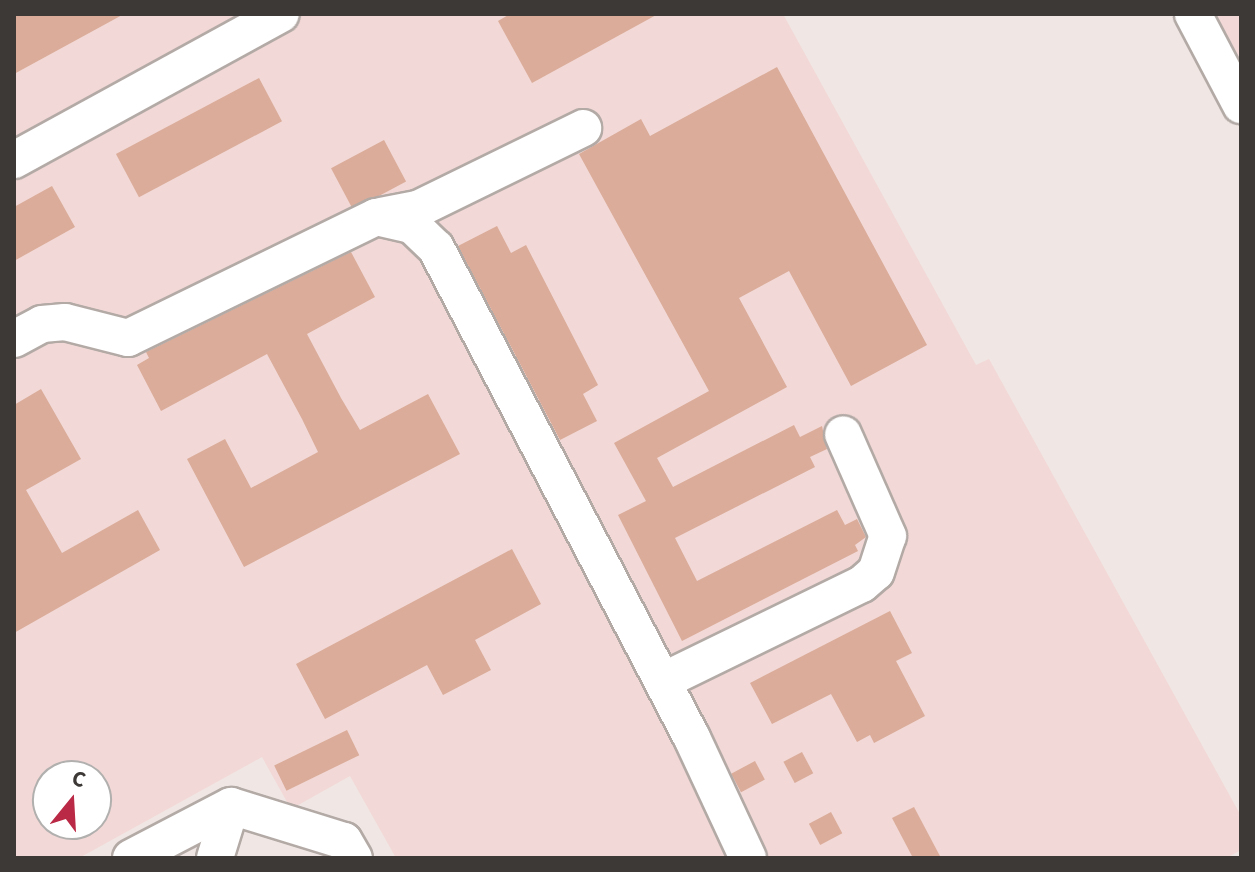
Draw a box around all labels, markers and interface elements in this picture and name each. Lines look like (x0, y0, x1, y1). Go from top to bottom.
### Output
north arrow (32, 760, 112, 840)
text: С (68, 762, 90, 796)

